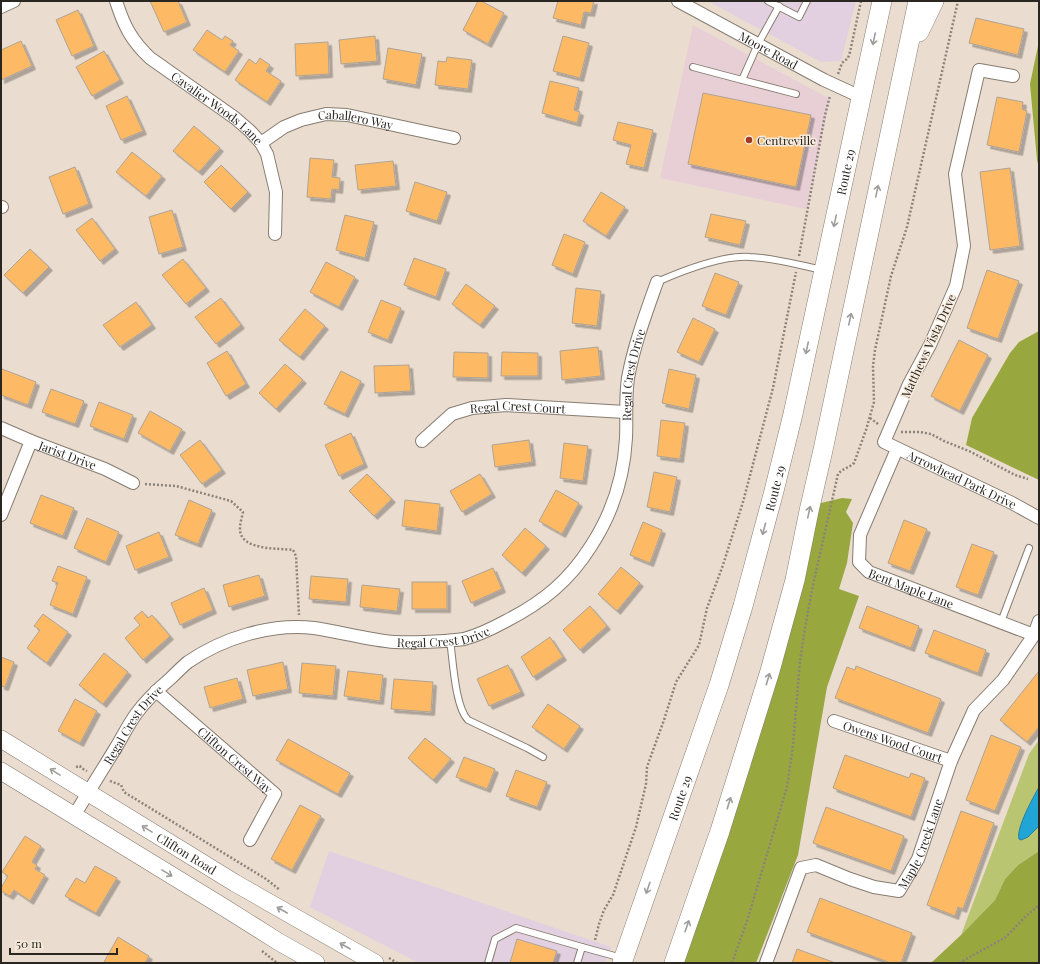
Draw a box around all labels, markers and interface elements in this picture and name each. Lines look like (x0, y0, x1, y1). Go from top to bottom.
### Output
street label: Moore Road (736, 28, 801, 73)
one-way arrow (869, 32, 877, 45)
street label: Cavalier Woods Lane (168, 68, 266, 148)
street label: Caballero Way (316, 106, 395, 133)
place label: Centreville (757, 132, 816, 148)
marker: Centreville (744, 135, 754, 145)
street label: Route 29 (832, 148, 858, 196)
one-way arrow (874, 185, 882, 198)
one-way arrow (831, 214, 839, 227)
street label: Matthews Vista Drive (897, 291, 959, 401)
one-way arrow (847, 313, 855, 326)
street label: Regal Crest Drive (618, 326, 648, 421)
one-way arrow (803, 341, 811, 354)
street label: Regal Crest Court (469, 397, 567, 417)
street label: Jarist Drive (36, 436, 99, 473)
street label: Arrowhead Park Drive (904, 446, 1020, 512)
street label: Route 29 (761, 464, 788, 513)
one-way arrow (805, 506, 813, 519)
one-way arrow (760, 522, 767, 535)
street label: Bent Maple Lane (866, 565, 956, 612)
street label: Regal Crest Drive (397, 623, 492, 650)
one-way arrow (765, 673, 772, 686)
street label: Regal Crest Drive (100, 681, 166, 767)
street label: Owens Wood Court (841, 717, 945, 766)
street label: Clifton Crest Way (195, 723, 276, 796)
one-way arrow (49, 768, 61, 776)
street label: Route 29 (664, 773, 695, 822)
street label: Maple Creek Lane (894, 796, 946, 892)
one-way arrow (726, 797, 733, 810)
one-way arrow (141, 824, 153, 832)
street label: Clifton Road (154, 829, 220, 878)
one-way arrow (161, 869, 173, 877)
one-way arrow (644, 882, 651, 895)
one-way arrow (276, 905, 288, 913)
one-way arrow (683, 921, 691, 933)
scale bar (10, 930, 117, 956)
text: 50 m (16, 935, 42, 951)
one-way arrow (339, 942, 351, 950)

